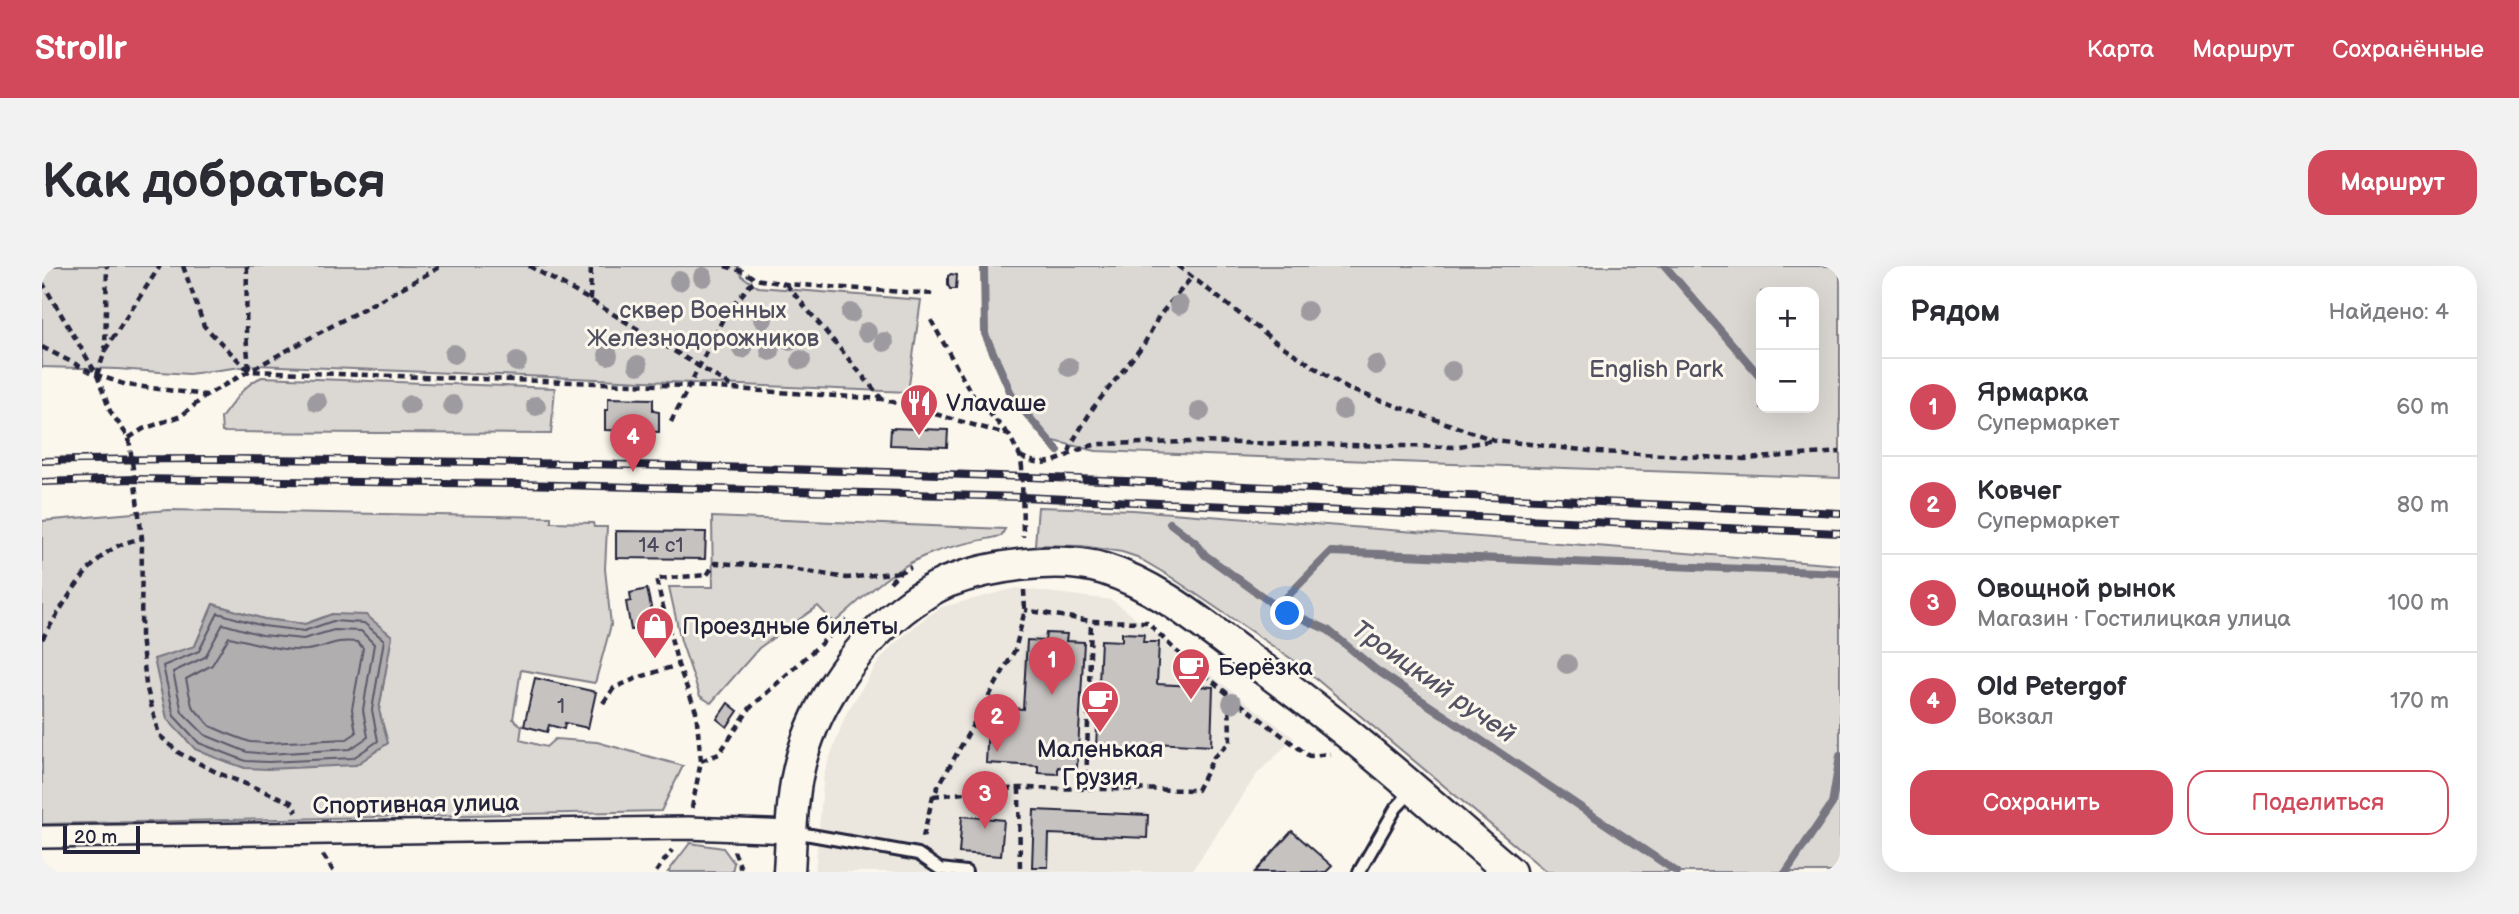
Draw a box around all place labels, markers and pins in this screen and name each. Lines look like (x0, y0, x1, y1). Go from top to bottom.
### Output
restaurant icon: Vлаvаше (898, 382, 940, 437)
place label: Vлаvаше (946, 389, 1046, 418)
pin: 4 (610, 414, 656, 472)
shop icon: Проездные билеты (634, 605, 676, 660)
place label: Проездные билеты (682, 612, 898, 641)
pin: 1 (1029, 637, 1075, 695)
cafe icon: Берёзка (1170, 646, 1212, 701)
place label: Берёзка (1218, 653, 1313, 682)
cafe icon: Маленькая Грузия (1079, 679, 1121, 734)
pin: 2 (974, 694, 1020, 752)
place label: Маленькая Грузия (1037, 735, 1163, 792)
pin: 3 (962, 771, 1008, 829)

